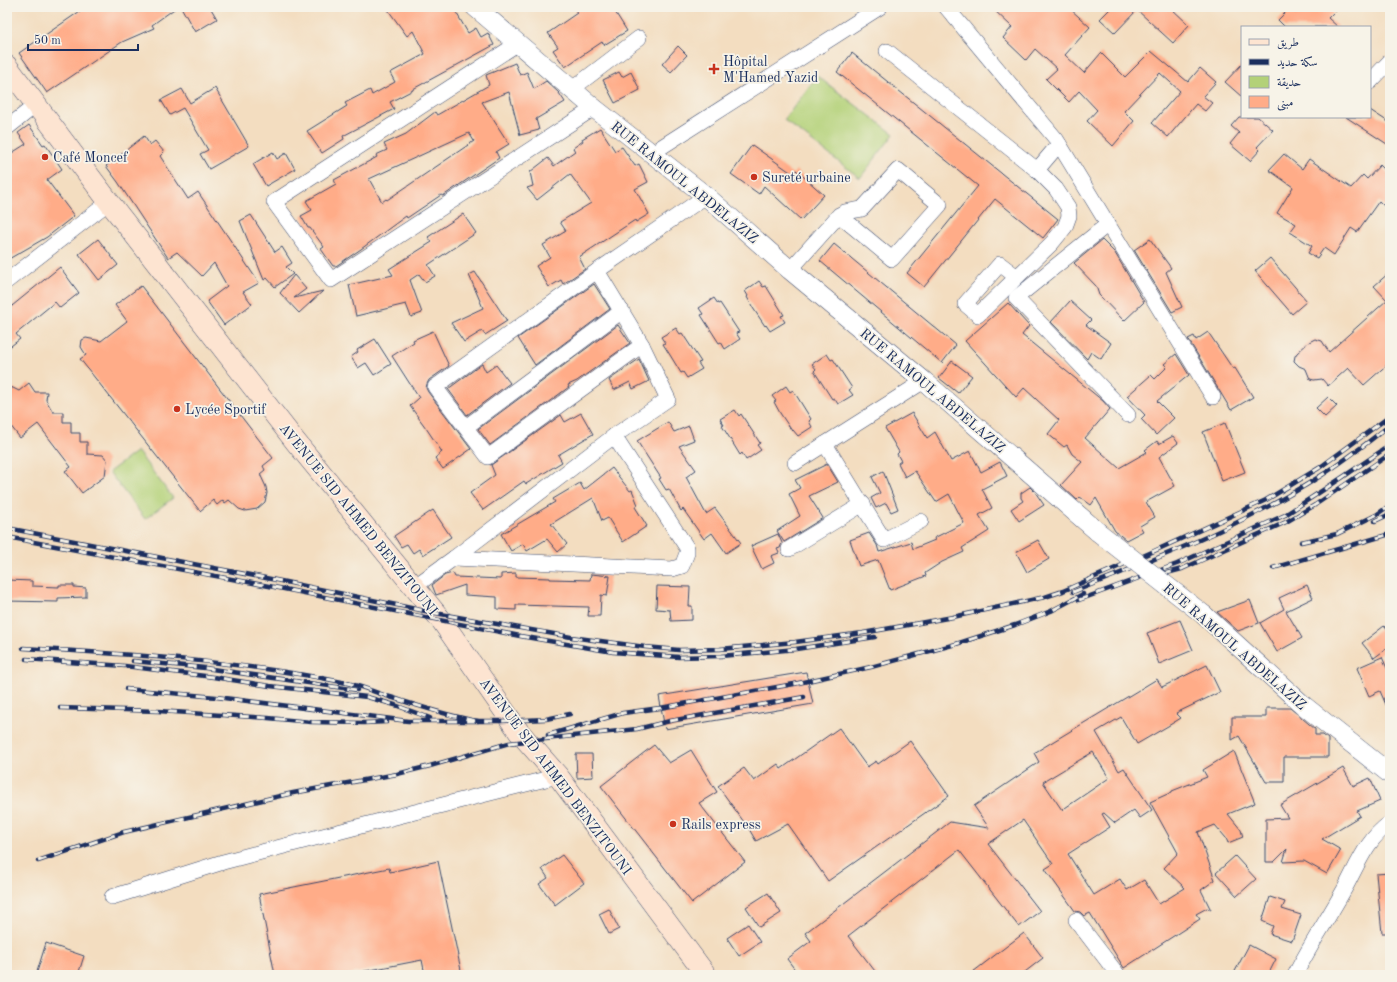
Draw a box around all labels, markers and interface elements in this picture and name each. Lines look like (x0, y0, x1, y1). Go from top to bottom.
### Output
scale bar (28, 26, 138, 52)
legend (1241, 26, 1371, 118)
text: 50 m (34, 34, 61, 47)
text: طريق (1277, 37, 1299, 50)
place label: Hôpital M'Hamed Yazid (723, 55, 818, 85)
text: سكة حديد (1277, 56, 1318, 69)
marker: Hôpital M'Hamed Yazid (708, 63, 720, 75)
text: حديقة (1277, 77, 1301, 90)
text: مبنى (1277, 97, 1293, 111)
street label: RUE RAMOUL ABDELAZIZ (608, 119, 761, 246)
place label: Café Moncef (53, 151, 129, 165)
marker: Café Moncef (40, 152, 50, 162)
place label: Sureté urbaine (762, 171, 851, 185)
marker: Sureté urbaine (749, 172, 759, 182)
street label: RUE RAMOUL ABDELAZIZ (857, 326, 1008, 456)
place label: Lycée Sportif (185, 403, 267, 417)
marker: Lycée Sportif (172, 404, 182, 414)
street label: AVENUE SID AHMED BENZITOUNI (276, 421, 440, 618)
street label: RUE RAMOUL ABDELAZIZ (1160, 581, 1309, 713)
street label: AVENUE SID AHMED BENZITOUNI (477, 676, 634, 878)
place label: Rails express (681, 818, 761, 832)
marker: Rails express (668, 819, 678, 829)

